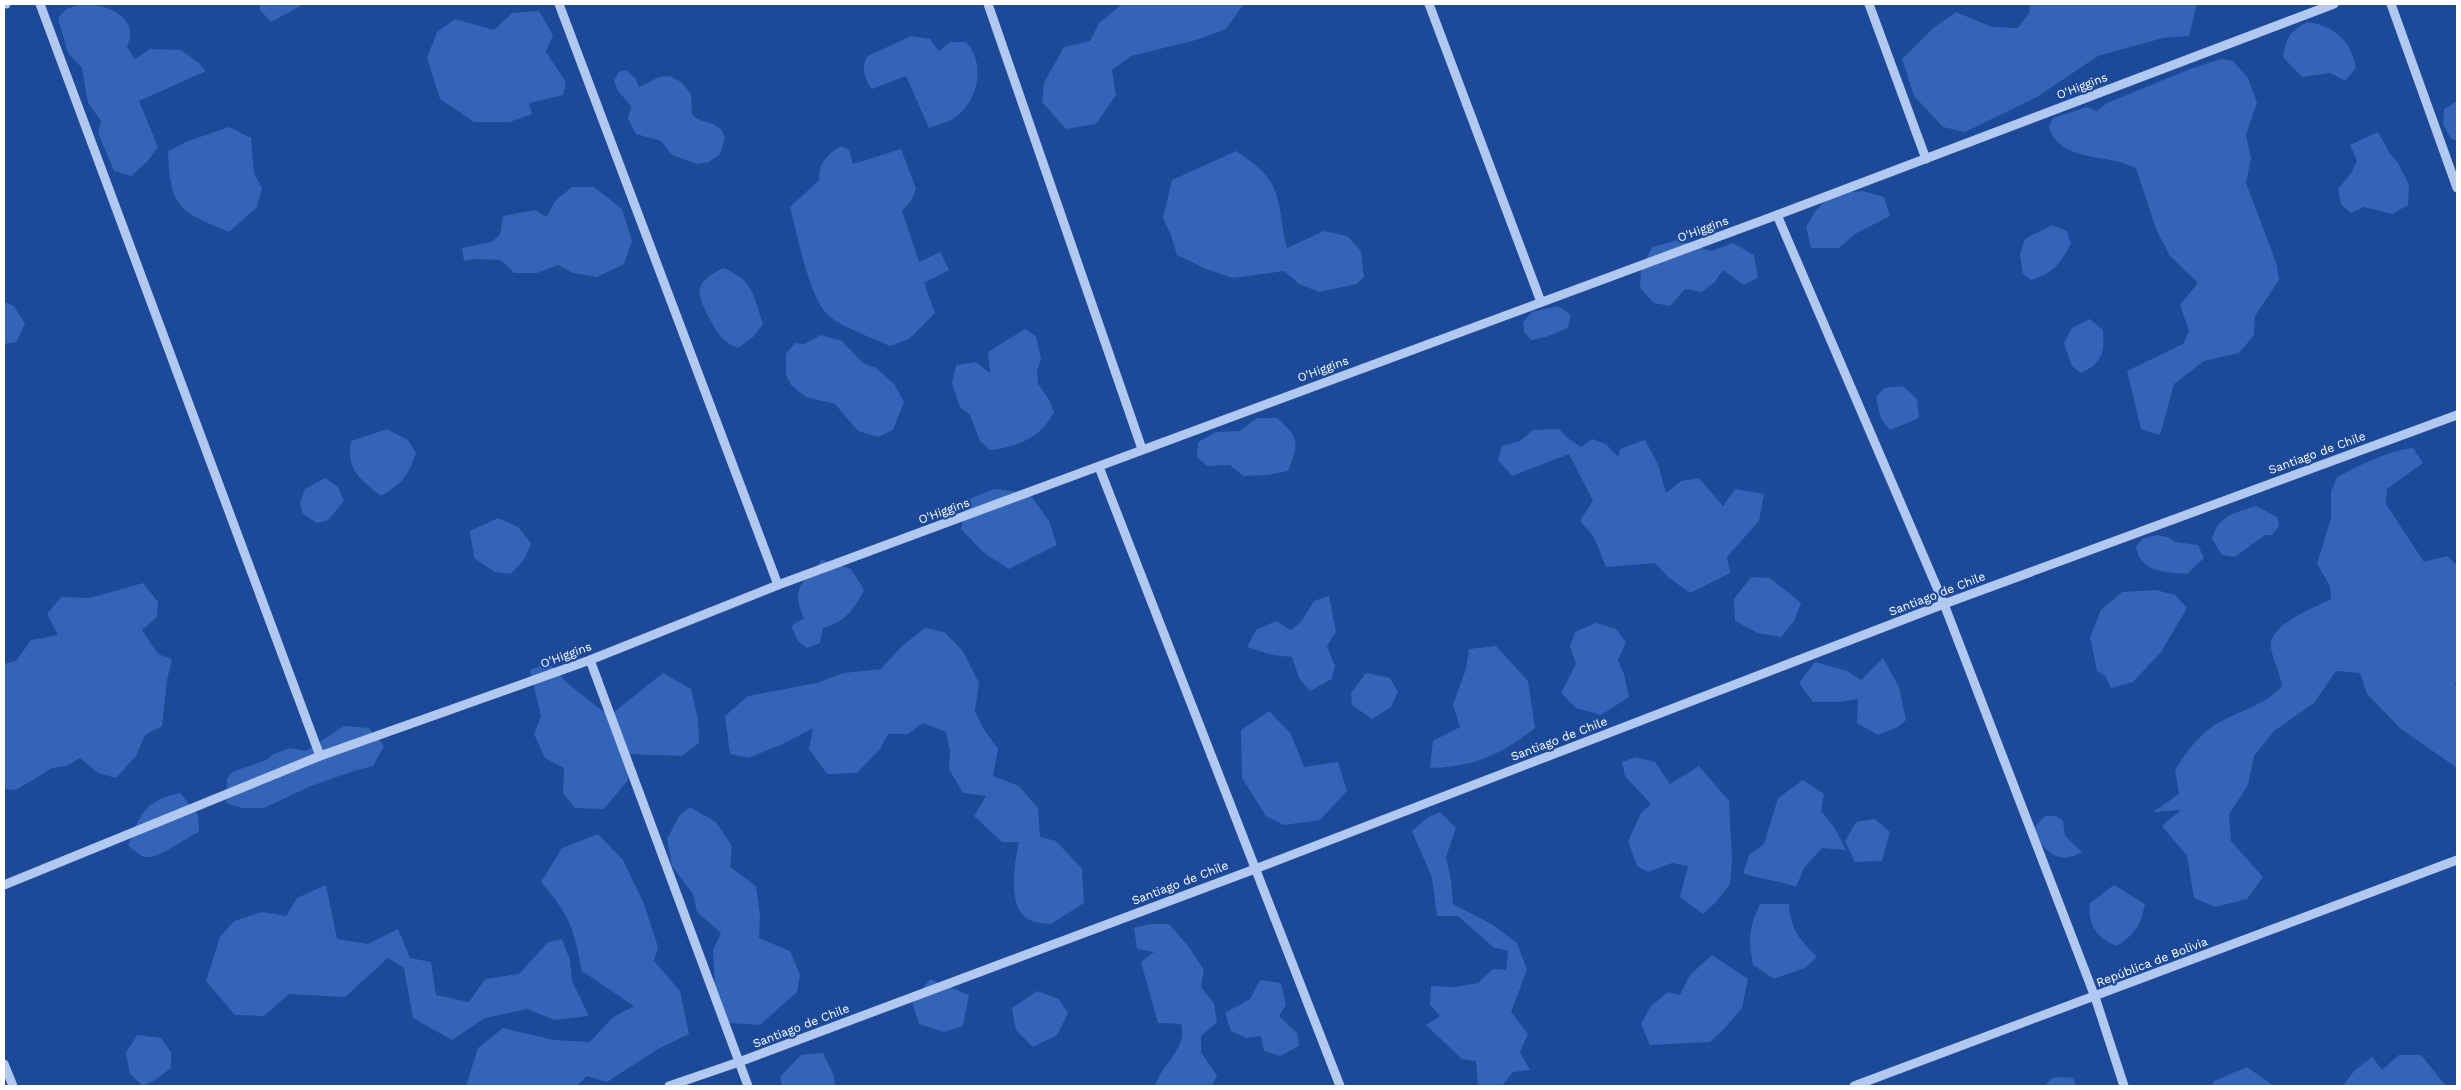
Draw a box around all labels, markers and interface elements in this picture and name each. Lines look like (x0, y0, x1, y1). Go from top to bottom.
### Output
street label: O'Higgins (2055, 70, 2109, 102)
street label: O'Higgins (1675, 213, 1731, 245)
street label: O'Higgins (1295, 353, 1351, 385)
street label: Santiago de Chile (2266, 429, 2368, 477)
street label: O'Higgins (916, 495, 972, 527)
street label: Santiago de Chile (1887, 569, 1987, 619)
street label: O'Higgins (538, 639, 594, 671)
street label: Santiago de Chile (1509, 714, 1609, 764)
street label: Santiago de Chile (1130, 858, 1230, 908)
street label: República de Bolivia (2094, 934, 2210, 990)
street label: Santiago de Chile (751, 1001, 851, 1051)

